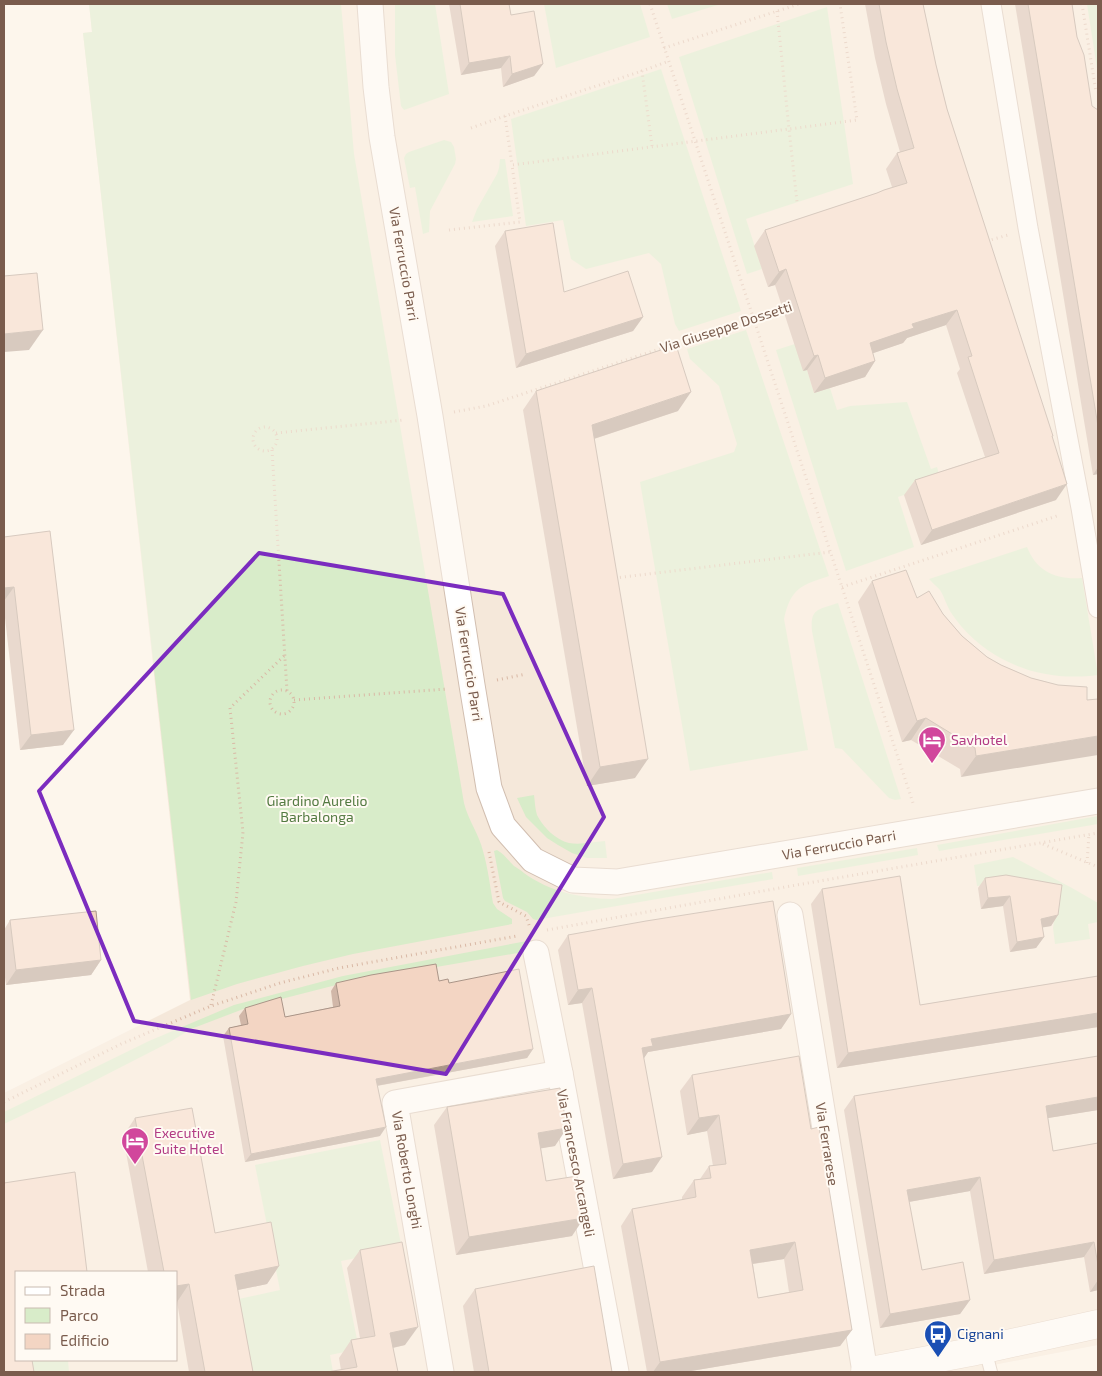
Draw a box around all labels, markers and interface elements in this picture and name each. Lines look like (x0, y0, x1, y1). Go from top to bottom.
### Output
street label: Via Ferruccio Parri (386, 206, 423, 322)
street label: Via Giuseppe Dossetti (658, 297, 794, 356)
street label: Via Ferruccio Parri (452, 606, 487, 722)
hotel icon: Savhotel (917, 725, 947, 764)
place label: Savhotel (951, 731, 1008, 748)
park label: Giardino Aurelio Barbalonga (266, 792, 368, 825)
street label: Via Ferruccio Parri (781, 826, 897, 863)
street label: Via Francesco Arcangeli (554, 1088, 599, 1238)
street label: Via Ferrarese (813, 1101, 842, 1187)
street label: Via Roberto Longhi (389, 1110, 426, 1230)
place label: Executive Suite Hotel (154, 1124, 224, 1157)
hotel icon: Executive Suite Hotel (120, 1126, 150, 1165)
legend (15, 1271, 178, 1361)
text: Strada (60, 1281, 105, 1299)
text: Parco (60, 1306, 99, 1324)
bus stop icon: Cignani (923, 1319, 953, 1358)
place label: Cignani (957, 1325, 1004, 1342)
text: Edificio (60, 1331, 109, 1349)

